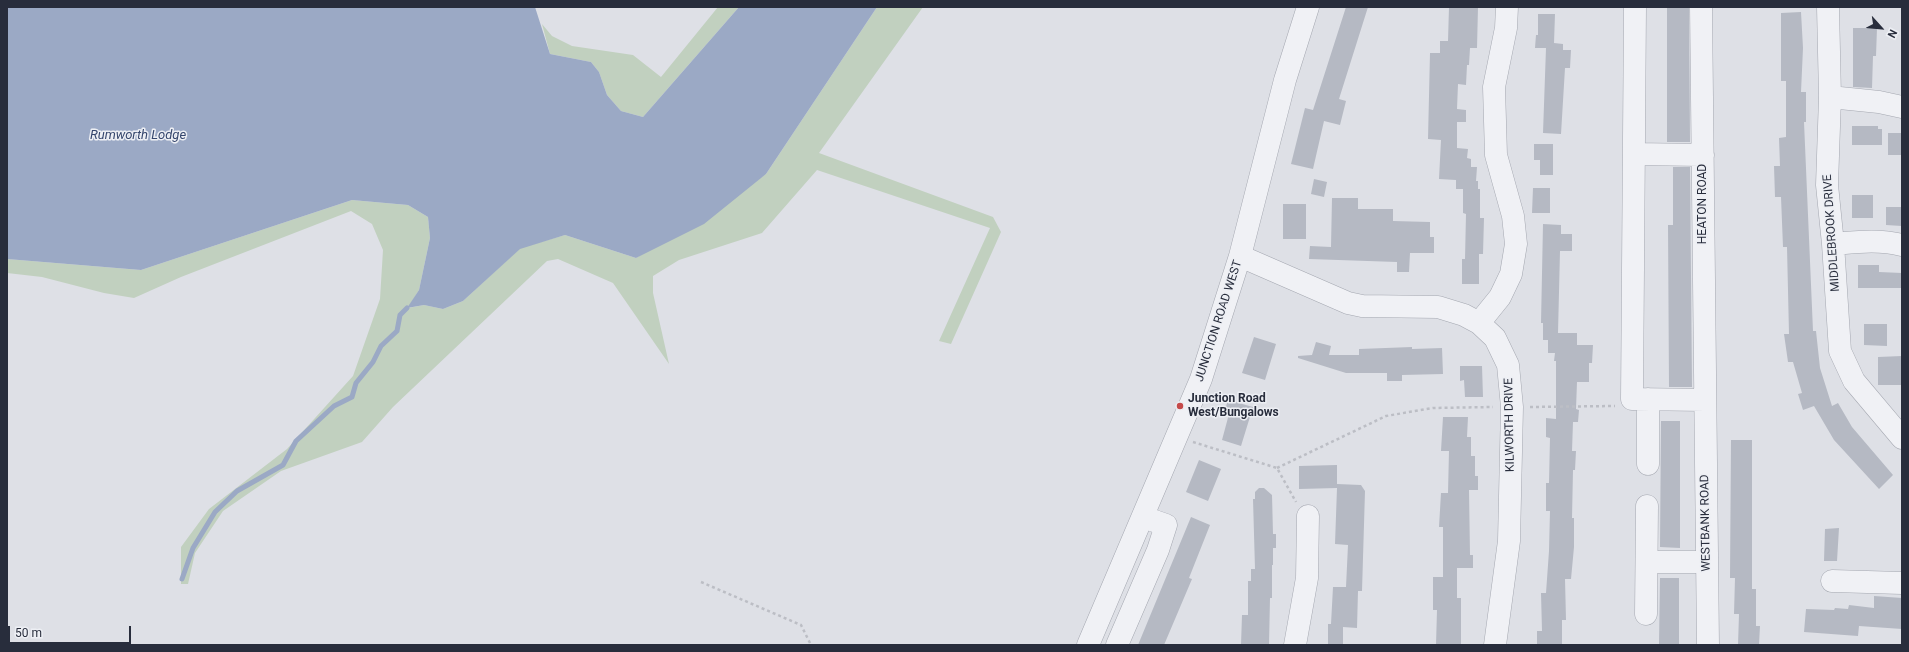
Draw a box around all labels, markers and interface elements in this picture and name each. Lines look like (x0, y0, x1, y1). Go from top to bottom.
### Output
north arrow (1861, 8, 1901, 48)
text: N (1885, 27, 1900, 40)
water label: Rumworth Lodge (90, 128, 186, 144)
street label: HEATON ROAD (1696, 164, 1710, 244)
street label: MIDDLEBROOK DRIVE (1821, 174, 1843, 292)
street label: JUNCTION ROAD WEST (1193, 258, 1245, 384)
street label: KILWORTH DRIVE (1502, 378, 1518, 472)
place label: Junction Road West/Bungalows (1188, 392, 1279, 420)
marker: Junction Road West/Bungalows (1175, 401, 1185, 411)
street label: WESTBANK ROAD (1698, 474, 1714, 572)
scale bar (10, 618, 133, 644)
text: 50 m (15, 626, 42, 640)

